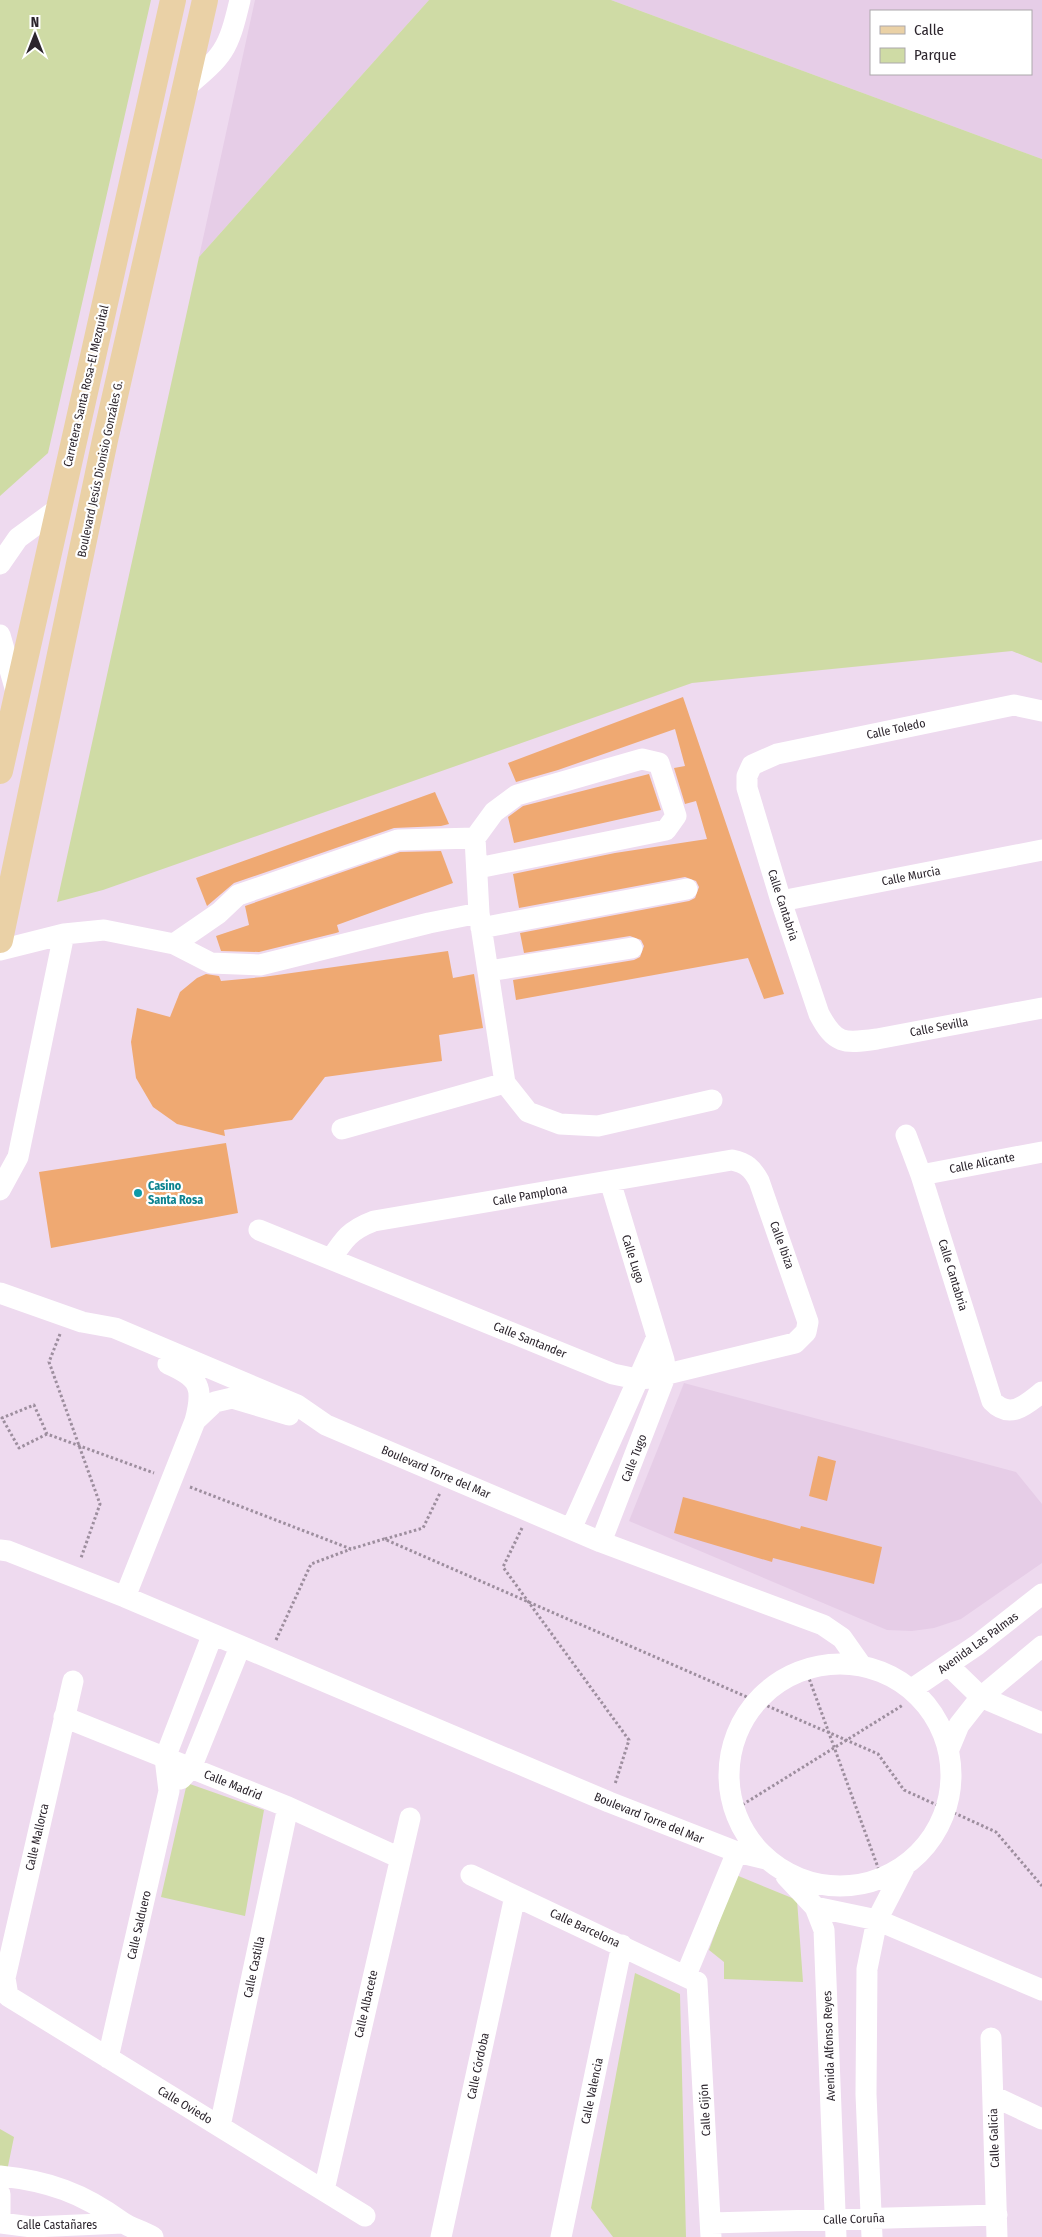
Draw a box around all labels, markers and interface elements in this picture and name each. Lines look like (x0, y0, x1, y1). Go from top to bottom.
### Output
north arrow (10, 10, 60, 60)
legend (870, 10, 1032, 75)
text: N (31, 14, 39, 31)
text: Calle (914, 21, 944, 39)
text: Parque (914, 46, 957, 64)
street label: Carretera Santa Rosa-El Mezquital (61, 304, 111, 468)
street label: Boulevard Jesús Dionisio Gonzáles G. (74, 379, 126, 559)
street label: Calle Toledo (865, 716, 927, 742)
street label: Calle Murcia (880, 863, 942, 889)
street label: Calle Cantabria (765, 868, 801, 943)
street label: Calle Sevilla (909, 1014, 969, 1040)
street label: Calle Alicante (948, 1150, 1016, 1176)
place label: Casino Santa Rosa (148, 1179, 203, 1207)
street label: Calle Pamplona (492, 1182, 569, 1208)
marker: Casino Santa Rosa (132, 1187, 144, 1199)
street label: Calle Ibiza (767, 1219, 797, 1271)
street label: Calle Lugo (619, 1233, 647, 1285)
street label: Calle Cantabria (935, 1238, 971, 1313)
street label: Calle Santander (491, 1319, 569, 1361)
street label: Calle Tugo (619, 1432, 649, 1484)
street label: Boulevard Torre del Mar (379, 1443, 493, 1502)
street label: Avenida Las Palmas (935, 1609, 1021, 1677)
street label: Calle Madrid (202, 1767, 264, 1803)
street label: Boulevard Torre del Mar (592, 1790, 707, 1847)
street label: Calle Mallorca (22, 1802, 52, 1872)
street label: Calle Salduero (124, 1889, 154, 1961)
street label: Calle Barcelona (548, 1906, 622, 1950)
street label: Calle Castilla (241, 1935, 267, 1999)
street label: Calle Albacete (351, 1969, 381, 2039)
street label: Avenida Alfonso Reyes (820, 1991, 838, 2101)
street label: Calle Córdoba (464, 2031, 492, 2101)
street label: Calle Valencia (578, 2056, 606, 2125)
street label: Calle Oviedo (155, 2083, 215, 2127)
street label: Calle Gijón (697, 2084, 713, 2136)
street label: Calle Galicia (986, 2108, 1002, 2168)
street label: Calle Coruña (823, 2211, 885, 2227)
street label: Calle Castañares (17, 2218, 97, 2232)

